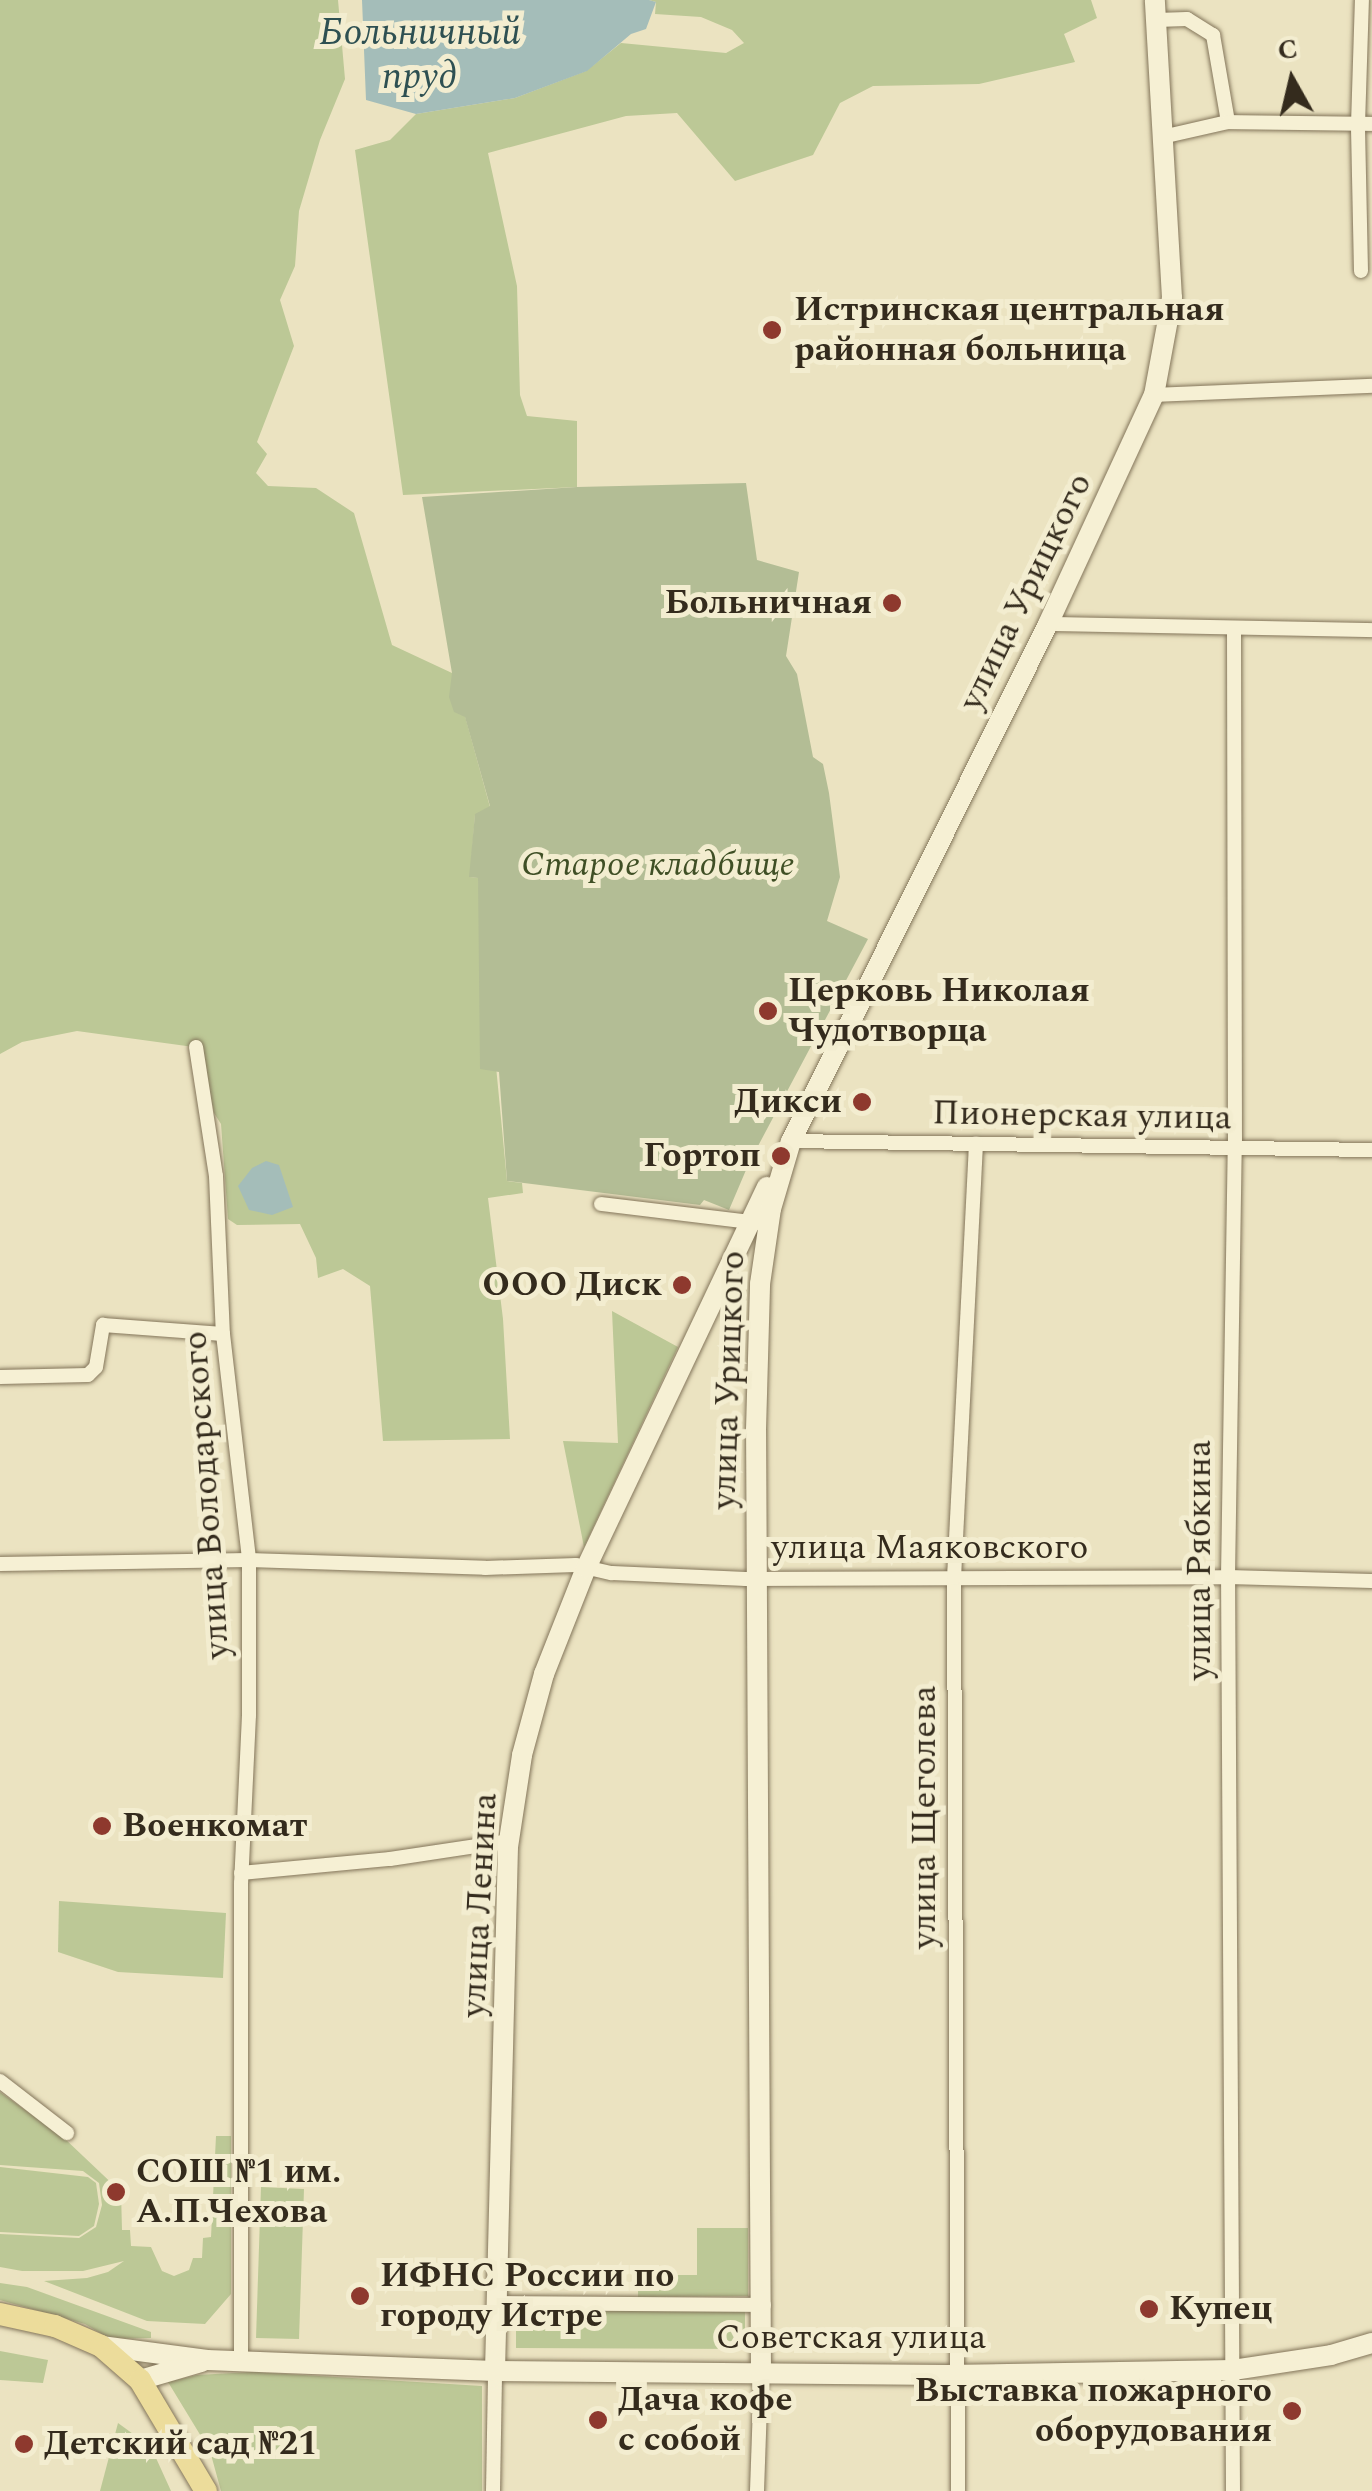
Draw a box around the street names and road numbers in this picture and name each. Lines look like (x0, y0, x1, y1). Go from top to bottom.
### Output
street label: улица Урицкого (950, 467, 1102, 717)
street label: Пионерская улица (932, 1092, 1232, 1140)
street label: улица Урицкого (704, 1250, 754, 1510)
street label: улица Володарского (175, 1330, 239, 1660)
street label: улица Рябкина (1179, 1440, 1221, 1680)
street label: улица Маяковского (772, 1527, 1088, 1569)
street label: улица Щеголева (904, 1685, 946, 1949)
street label: улица Ленина (453, 1792, 507, 2018)
street label: Советская улица (716, 2317, 986, 2359)

